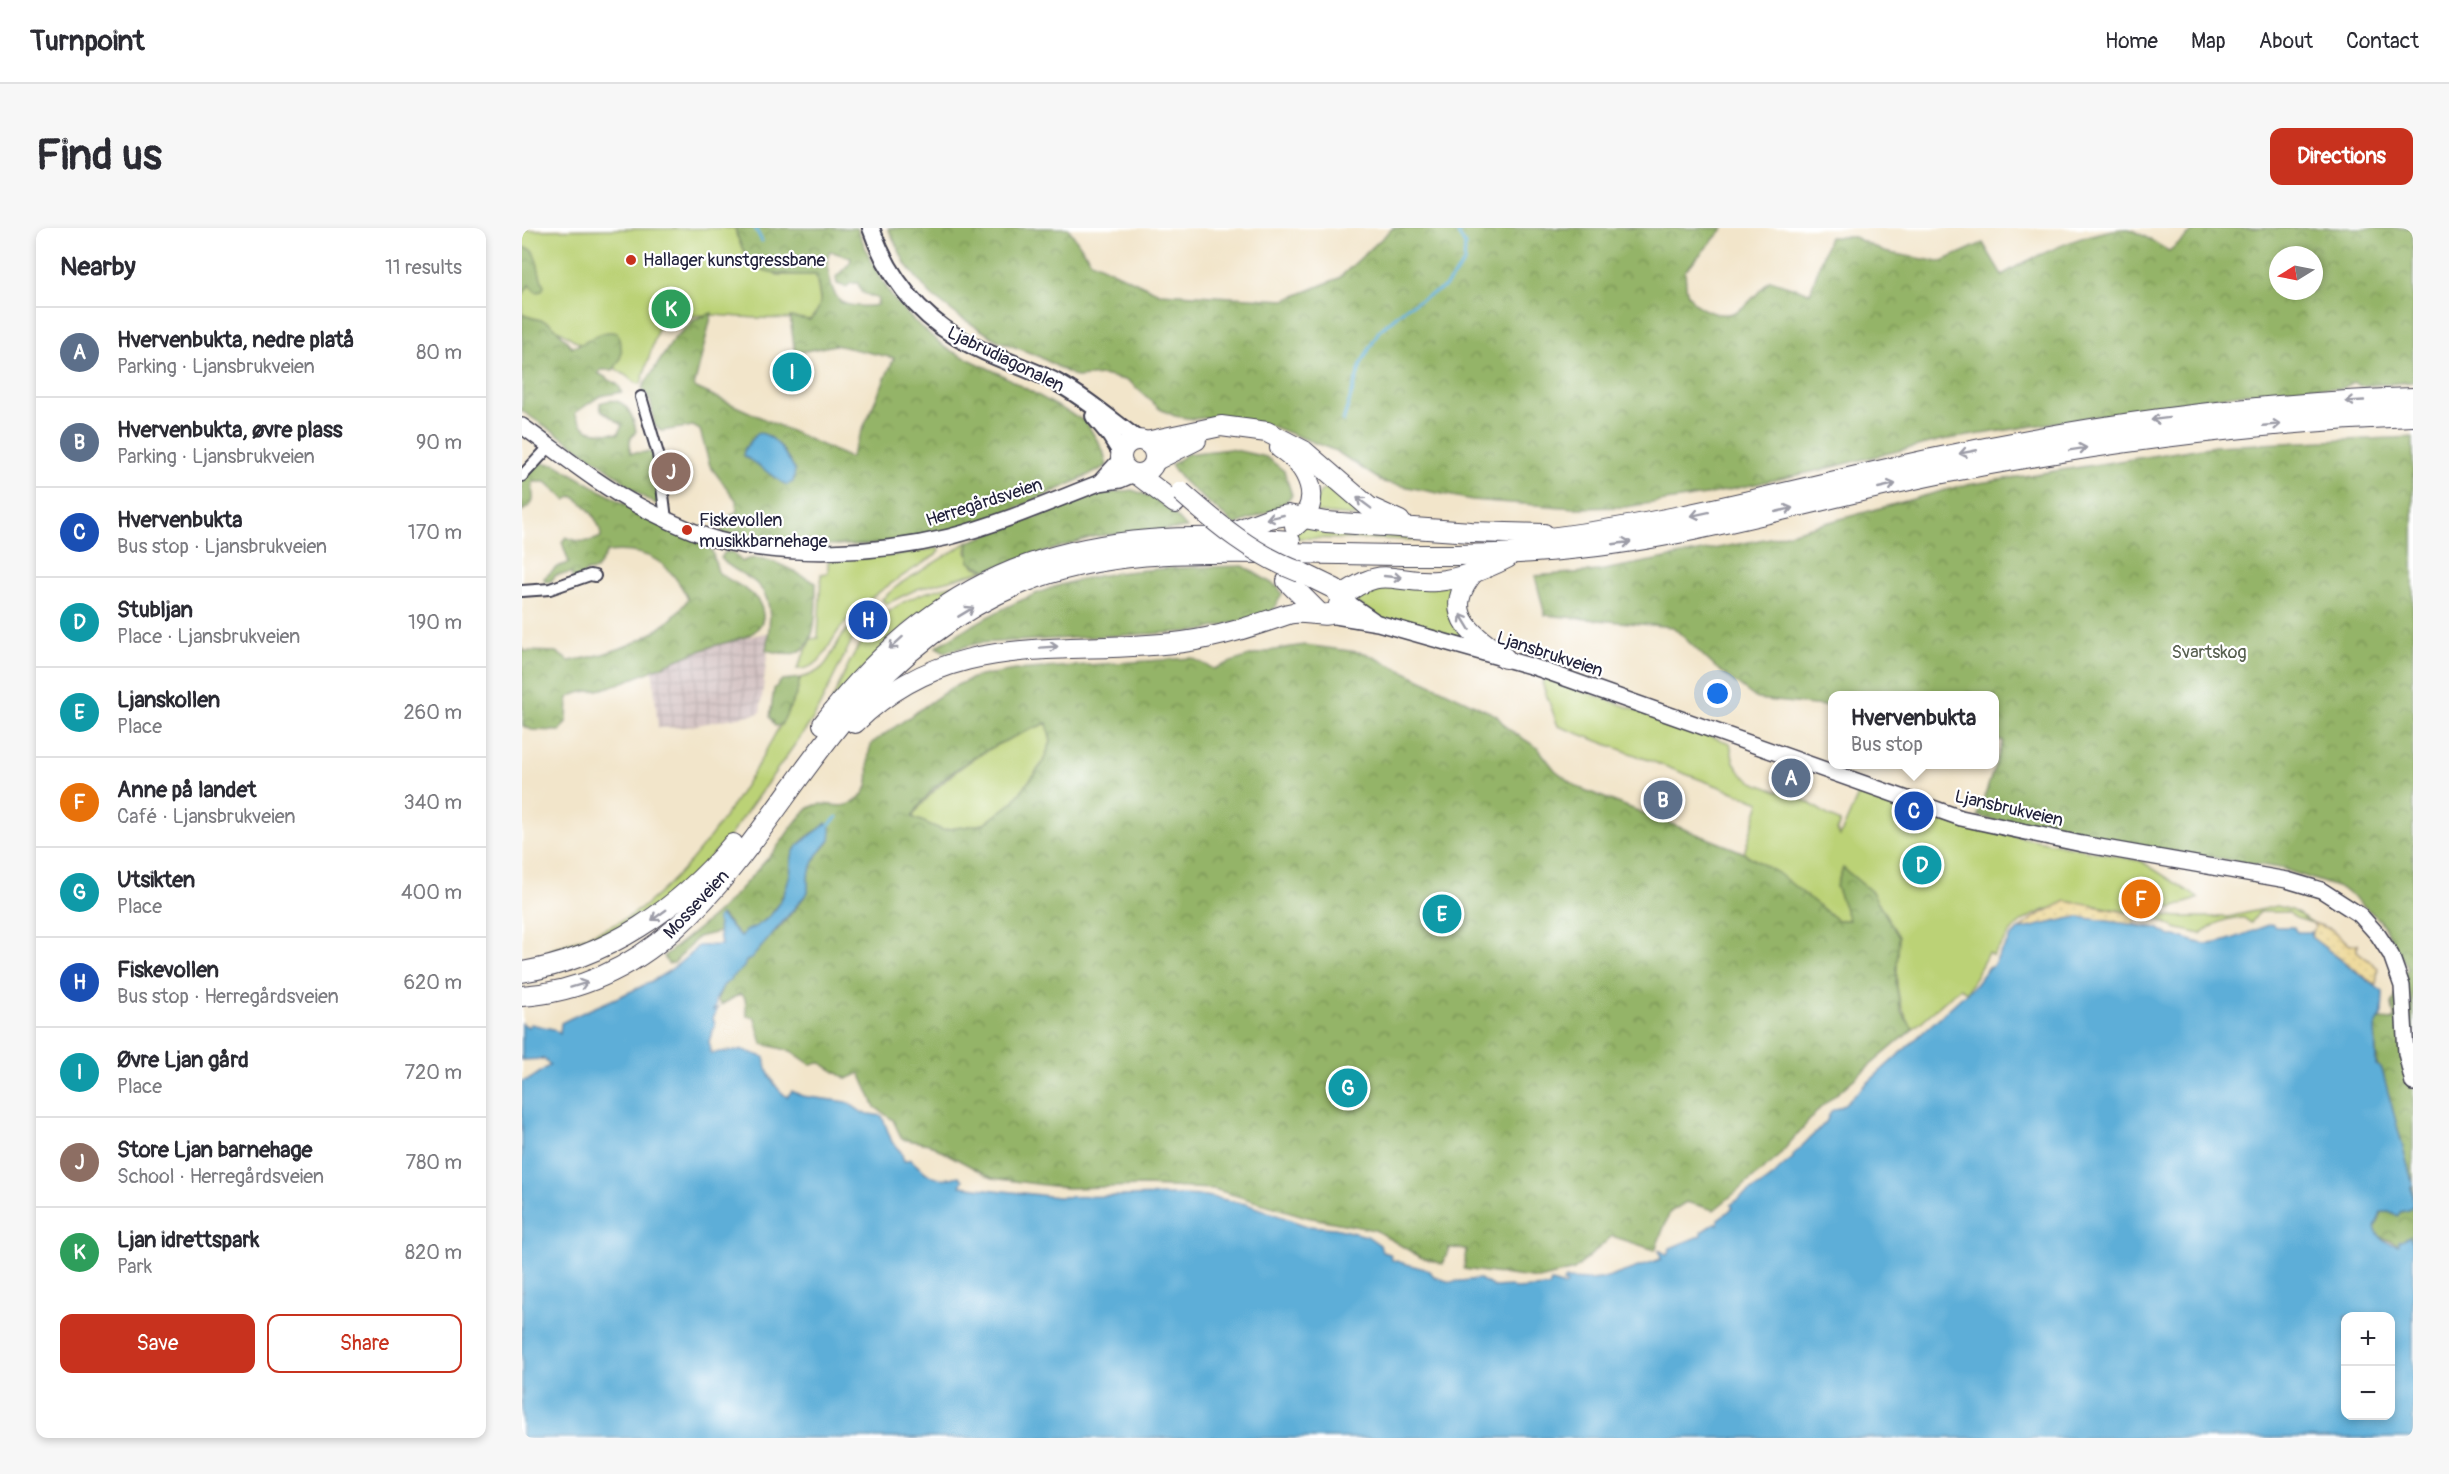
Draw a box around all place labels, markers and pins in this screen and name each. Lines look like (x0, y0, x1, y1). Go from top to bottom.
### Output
place label: Hallager kunstgressbane (643, 249, 826, 272)
marker: Hallager kunstgressbane (624, 253, 638, 267)
pin: K (652, 286, 690, 332)
pin: I (772, 350, 812, 394)
pin: J (652, 450, 690, 494)
place label: Fiskevollen musikkbarnehage (699, 509, 828, 553)
marker: Fiskevollen musikkbarnehage (680, 523, 694, 537)
pin: H (848, 598, 888, 642)
pin: A (1772, 756, 1810, 800)
pin: B (1644, 778, 1682, 822)
pin: C (1894, 788, 1934, 834)
pin: D (1902, 842, 1942, 888)
pin: F (2122, 876, 2160, 922)
pin: E (1422, 892, 1462, 936)
pin: G (1328, 1066, 1368, 1110)

